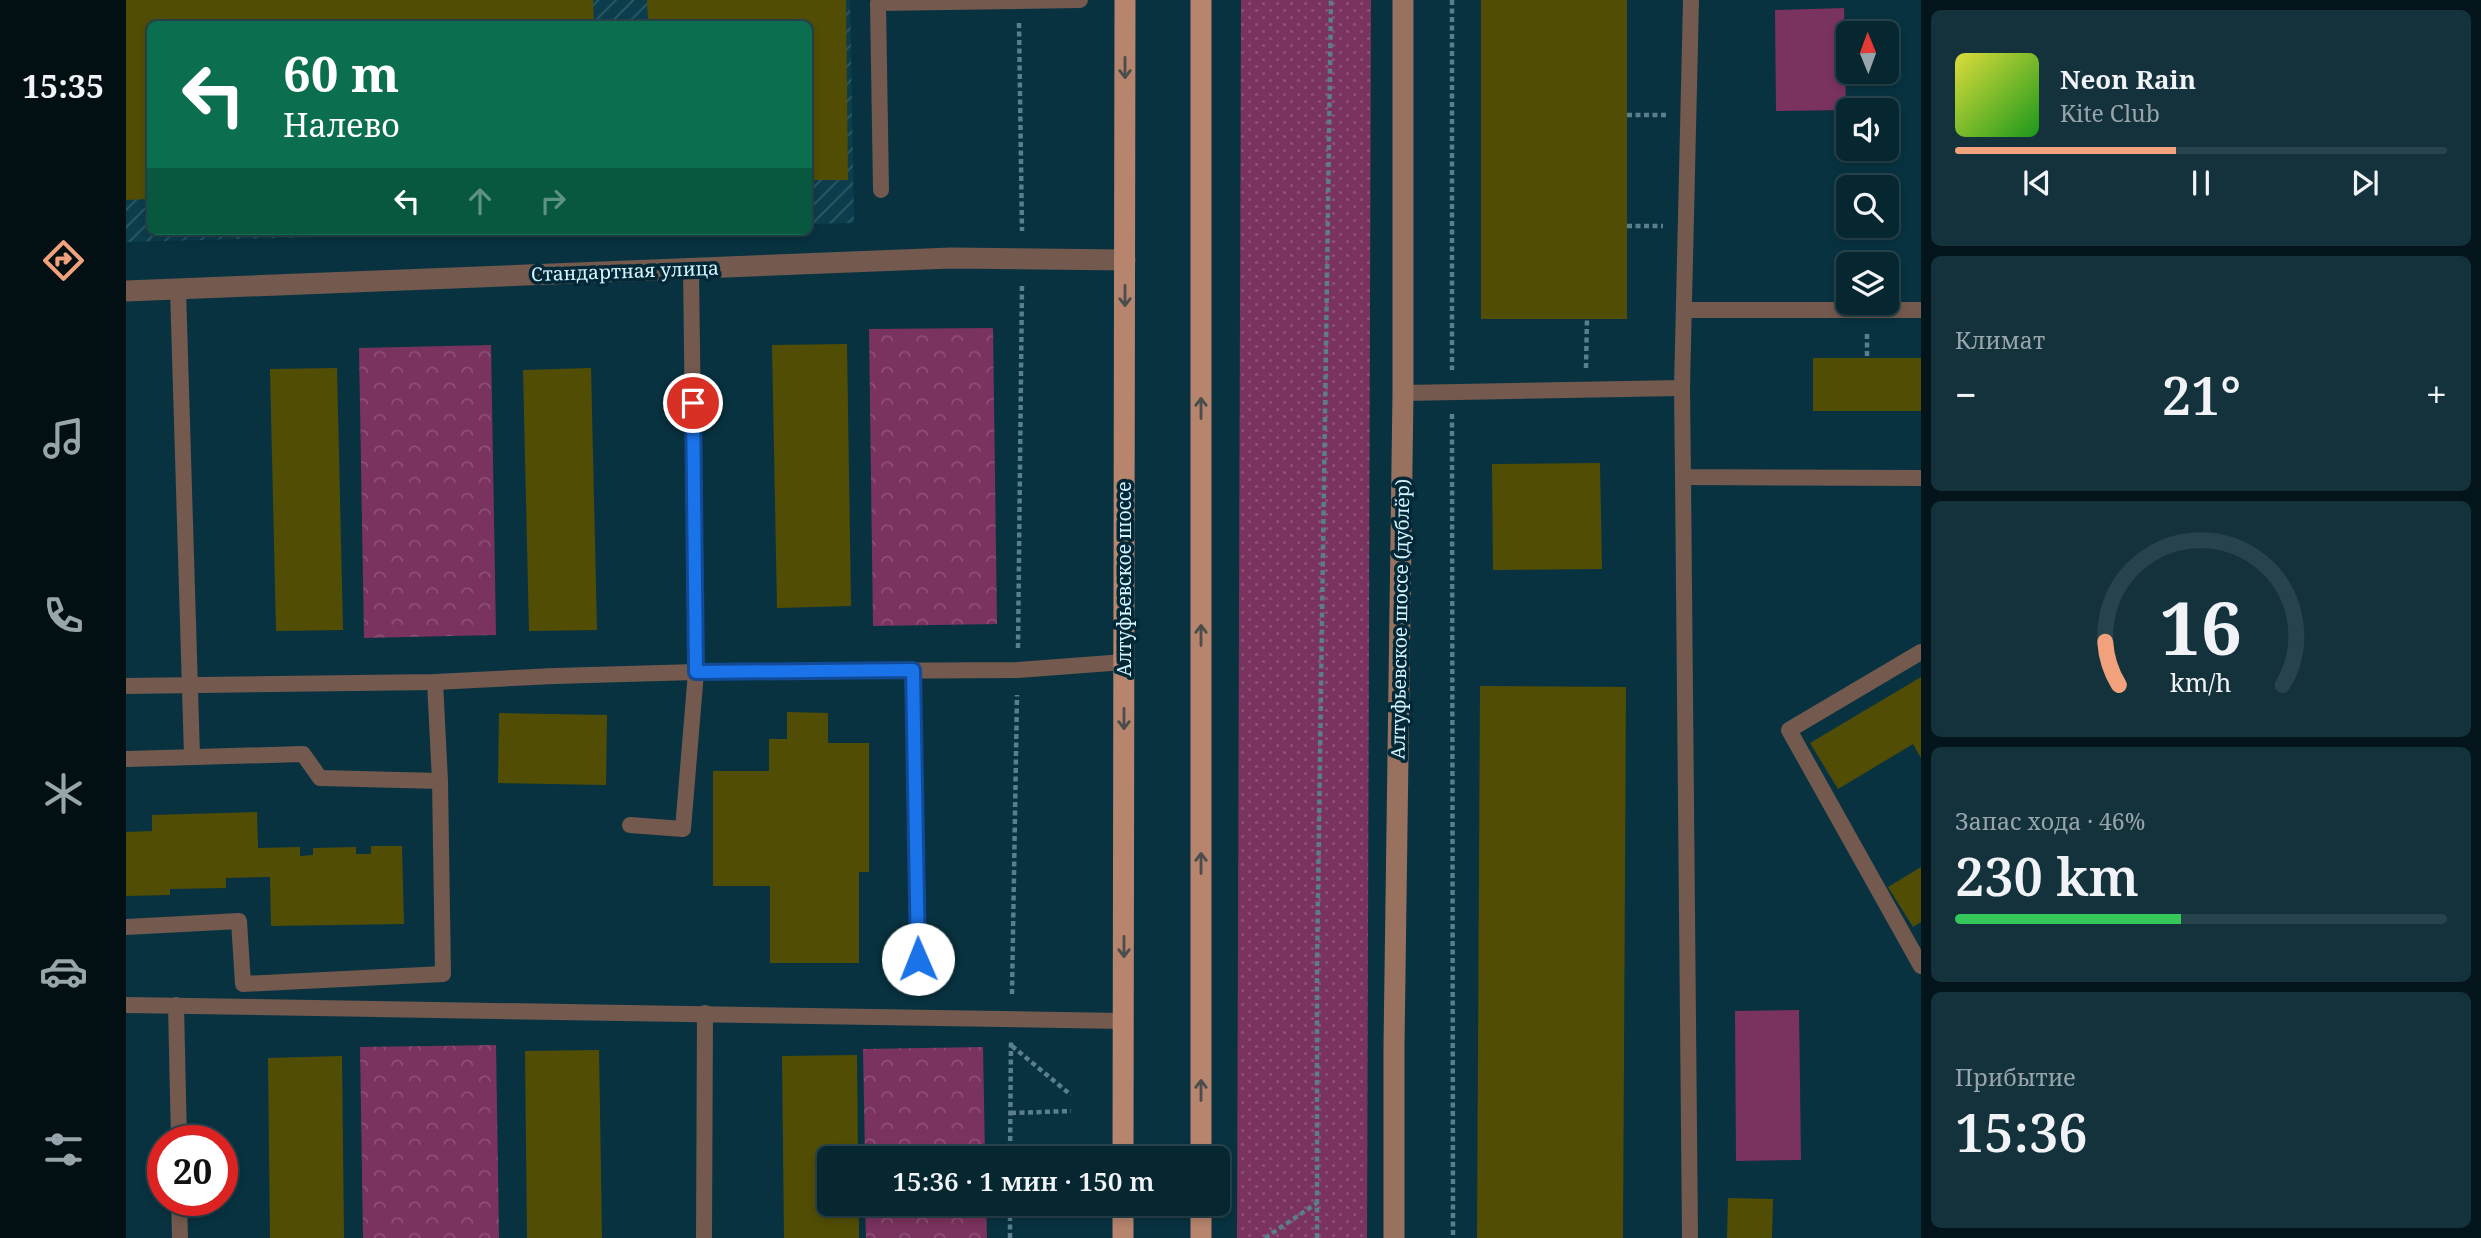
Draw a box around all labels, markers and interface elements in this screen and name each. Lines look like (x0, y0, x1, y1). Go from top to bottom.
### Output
north arrow (1836, 21, 1899, 84)
map controls (1836, 21, 1899, 315)
text: 60 m (283, 40, 399, 106)
icon: left (168, 49, 259, 140)
one-way arrow (1118, 56, 1132, 79)
text: Neon Rain (2060, 61, 2196, 97)
text: 15:35 (22, 64, 104, 107)
text: Kite Club (2060, 97, 2160, 129)
button: sound (1836, 98, 1899, 161)
text: Налево (283, 103, 400, 146)
icon: previous (2018, 164, 2056, 202)
icon: pause (2182, 164, 2220, 202)
icon: next (2346, 164, 2384, 202)
button: search (1836, 175, 1899, 238)
icon: left (388, 182, 426, 220)
icon: ahead (461, 182, 499, 220)
icon: right (534, 182, 572, 220)
icon: directions (39, 236, 88, 285)
button: layers (1836, 252, 1899, 315)
street label: Стандартная улица (531, 255, 719, 287)
one-way arrow (1118, 284, 1132, 307)
text: Климат (1955, 324, 2045, 356)
text: 21° (2162, 359, 2241, 430)
text: − (1955, 368, 1977, 420)
text: + (2426, 368, 2447, 420)
pin (663, 373, 723, 433)
icon: arrive (674, 384, 712, 422)
one-way arrow (1194, 397, 1208, 420)
icon: music (39, 414, 88, 463)
street label: Алтуфьевское шоссе (дублёр) (1385, 478, 1415, 760)
street label: Алтуфьевское шоссе (1111, 482, 1137, 677)
text: 16 (2160, 577, 2242, 676)
icon: phone (39, 591, 88, 640)
one-way arrow (1194, 624, 1208, 647)
text: km/h (2170, 665, 2232, 699)
one-way arrow (1117, 707, 1131, 730)
icon: climate (39, 769, 88, 818)
text: Запас хода · 46% (1955, 805, 2145, 837)
text: 230 km (1955, 840, 2139, 911)
one-way arrow (1194, 852, 1208, 875)
position arrow (881, 922, 955, 996)
one-way arrow (1117, 935, 1131, 958)
icon: car (39, 947, 88, 996)
text: Прибытие (1955, 1061, 2076, 1093)
one-way arrow (1194, 1079, 1208, 1102)
text: 15:36 (1955, 1096, 2088, 1167)
icon: filters (39, 1125, 88, 1174)
speed limit sign: 20 (147, 1125, 238, 1216)
text: 15:36 · 1 мин · 150 m (892, 1163, 1155, 1199)

